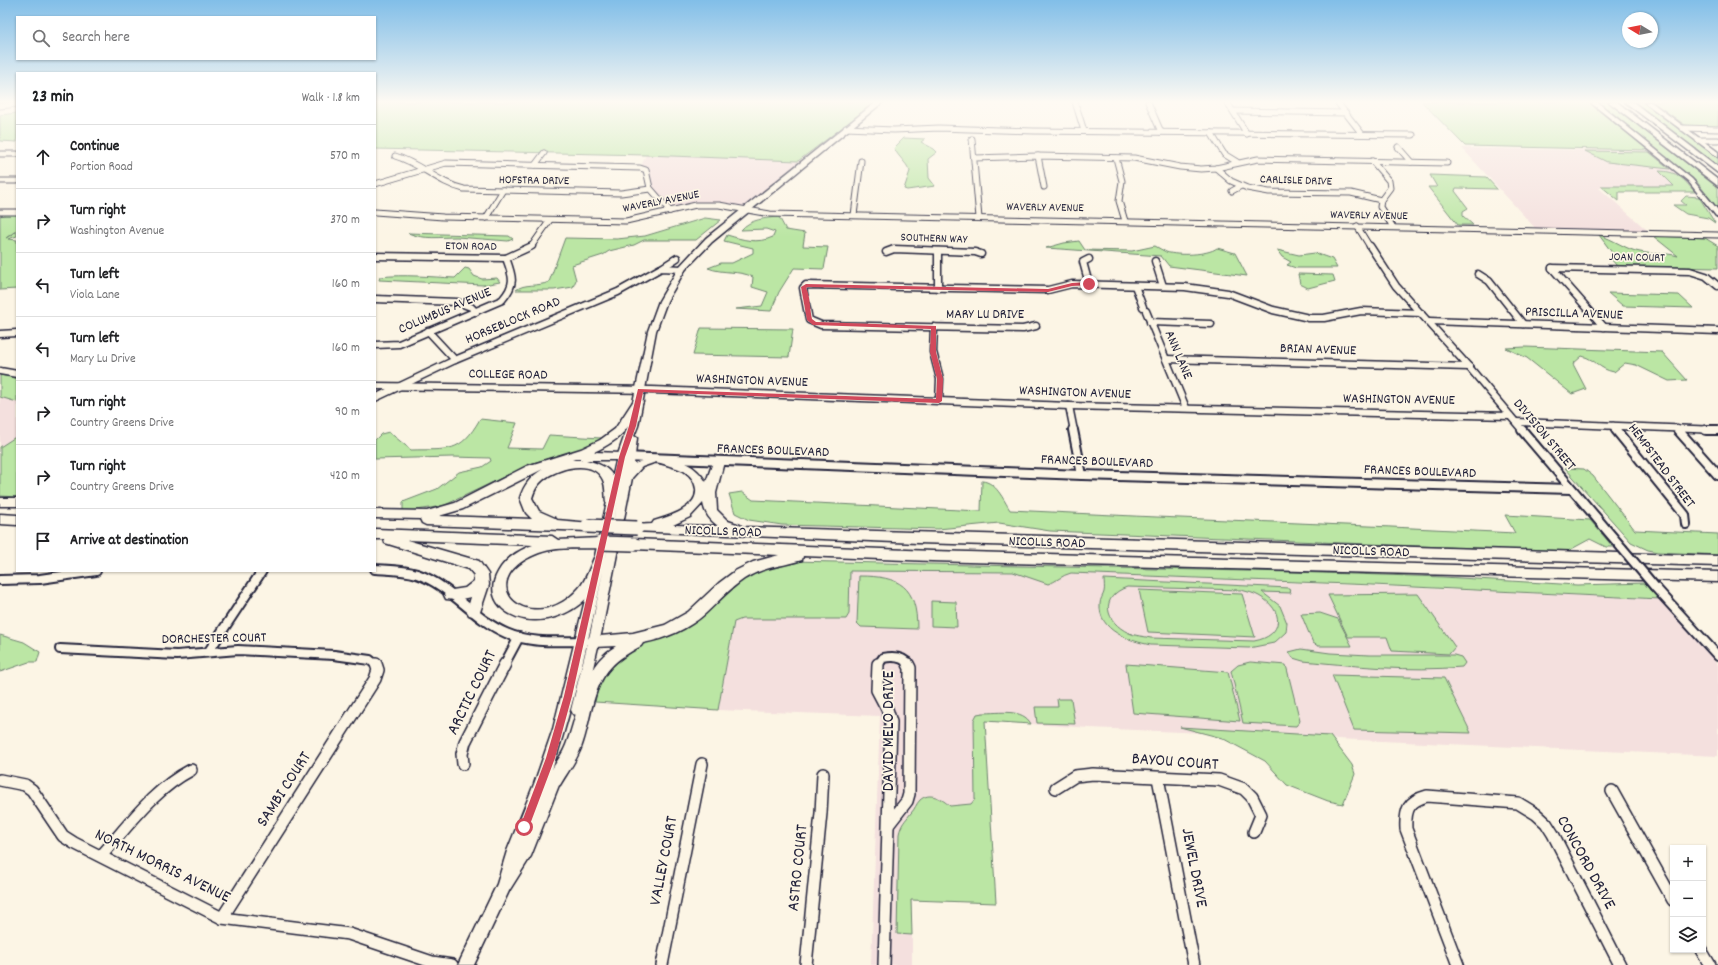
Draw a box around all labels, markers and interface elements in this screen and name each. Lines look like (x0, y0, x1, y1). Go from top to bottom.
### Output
north arrow (1622, 12, 1658, 48)
search box (16, 16, 376, 60)
icon: search (30, 27, 52, 49)
text: Search here (62, 27, 130, 49)
text: 23 min (32, 86, 74, 110)
text: Walk · 1.8 km (302, 89, 360, 108)
text: Continue (70, 136, 119, 158)
icon: ahead (32, 146, 54, 168)
text: 570 m (330, 147, 360, 166)
text: Portion Road (70, 158, 133, 177)
street label: CARLISLE DRIVE (1260, 171, 1333, 191)
street label: HOFSTRA DRIVE (499, 172, 570, 190)
street label: WAVERLY AVENUE (621, 186, 701, 218)
street label: WAVERLY AVENUE (1006, 199, 1084, 217)
text: Turn right (70, 200, 126, 222)
street label: WAVERLY AVENUE (1330, 207, 1408, 225)
icon: right (32, 210, 54, 232)
text: 370 m (330, 211, 360, 230)
text: Washington Avenue (70, 222, 164, 241)
street label: SOUTHERN WAY (900, 229, 968, 249)
street label: ETON ROAD (445, 238, 497, 256)
street label: JOAN COURT (1609, 249, 1665, 267)
text: Turn left (70, 264, 119, 286)
icon: left (32, 274, 54, 296)
text: 160 m (332, 275, 360, 294)
route end (1080, 275, 1098, 293)
street label: COLUMBUS AVENUE (395, 282, 495, 340)
text: Viola Lane (70, 286, 120, 305)
street label: HORSEBLOCK ROAD (462, 292, 564, 350)
street label: PRISCILLA AVENUE (1525, 302, 1624, 326)
street label: MARY LU DRIVE (946, 305, 1025, 325)
street label: ANN LANE (1159, 327, 1197, 383)
text: Turn left (70, 328, 119, 350)
icon: left (32, 338, 54, 360)
text: 160 m (332, 339, 360, 358)
street label: BRIAN AVENUE (1280, 339, 1357, 361)
text: Mary Lu Drive (70, 350, 136, 369)
street label: COLLEGE ROAD (468, 364, 548, 386)
street label: WASHINGTON AVENUE (696, 369, 809, 393)
street label: WASHINGTON AVENUE (1019, 381, 1132, 405)
street label: WASHINGTON AVENUE (1343, 389, 1456, 411)
text: Turn right (70, 392, 126, 414)
street label: DIVISION STREET (1508, 395, 1580, 476)
icon: right (32, 402, 54, 424)
text: 90 m (335, 403, 360, 422)
text: Country Greens Drive (70, 414, 174, 433)
street label: HEMPSTEAD STREET (1623, 420, 1700, 513)
street label: FRANCES BOULEVARD (717, 439, 829, 463)
street label: FRANCES BOULEVARD (1041, 450, 1153, 474)
text: Turn right (70, 456, 126, 478)
street label: FRANCES BOULEVARD (1364, 460, 1476, 484)
icon: right (32, 466, 54, 488)
text: 420 m (330, 467, 360, 486)
text: Country Greens Drive (70, 478, 174, 497)
street label: NICOLLS ROAD (684, 521, 762, 543)
icon: arrive (32, 530, 54, 552)
text: Arrive at destination (70, 530, 188, 552)
street label: NICOLLS ROAD (1008, 532, 1086, 554)
street label: NICOLLS ROAD (1332, 541, 1410, 563)
street label: DORCHESTER COURT (161, 628, 267, 650)
street label: ARCTIC COURT (442, 646, 504, 739)
street label: DAVID MELO DRIVE (878, 670, 902, 791)
street label: SAMBI COURT (252, 747, 318, 832)
street label: BAYOU COURT (1131, 748, 1219, 778)
street label: CONCORD DRIVE (1549, 812, 1621, 914)
street label: VALLEY COURT (645, 814, 685, 908)
route start (515, 818, 533, 836)
street label: ASTRO COURT (783, 823, 815, 912)
street label: NORTH MORRIS AVENUE (90, 824, 234, 910)
street label: JEWEL DRIVE (1174, 826, 1213, 910)
map controls (1670, 845, 1706, 953)
button: + (1670, 845, 1706, 881)
button: − (1670, 881, 1706, 917)
button: layers (1670, 917, 1706, 953)

